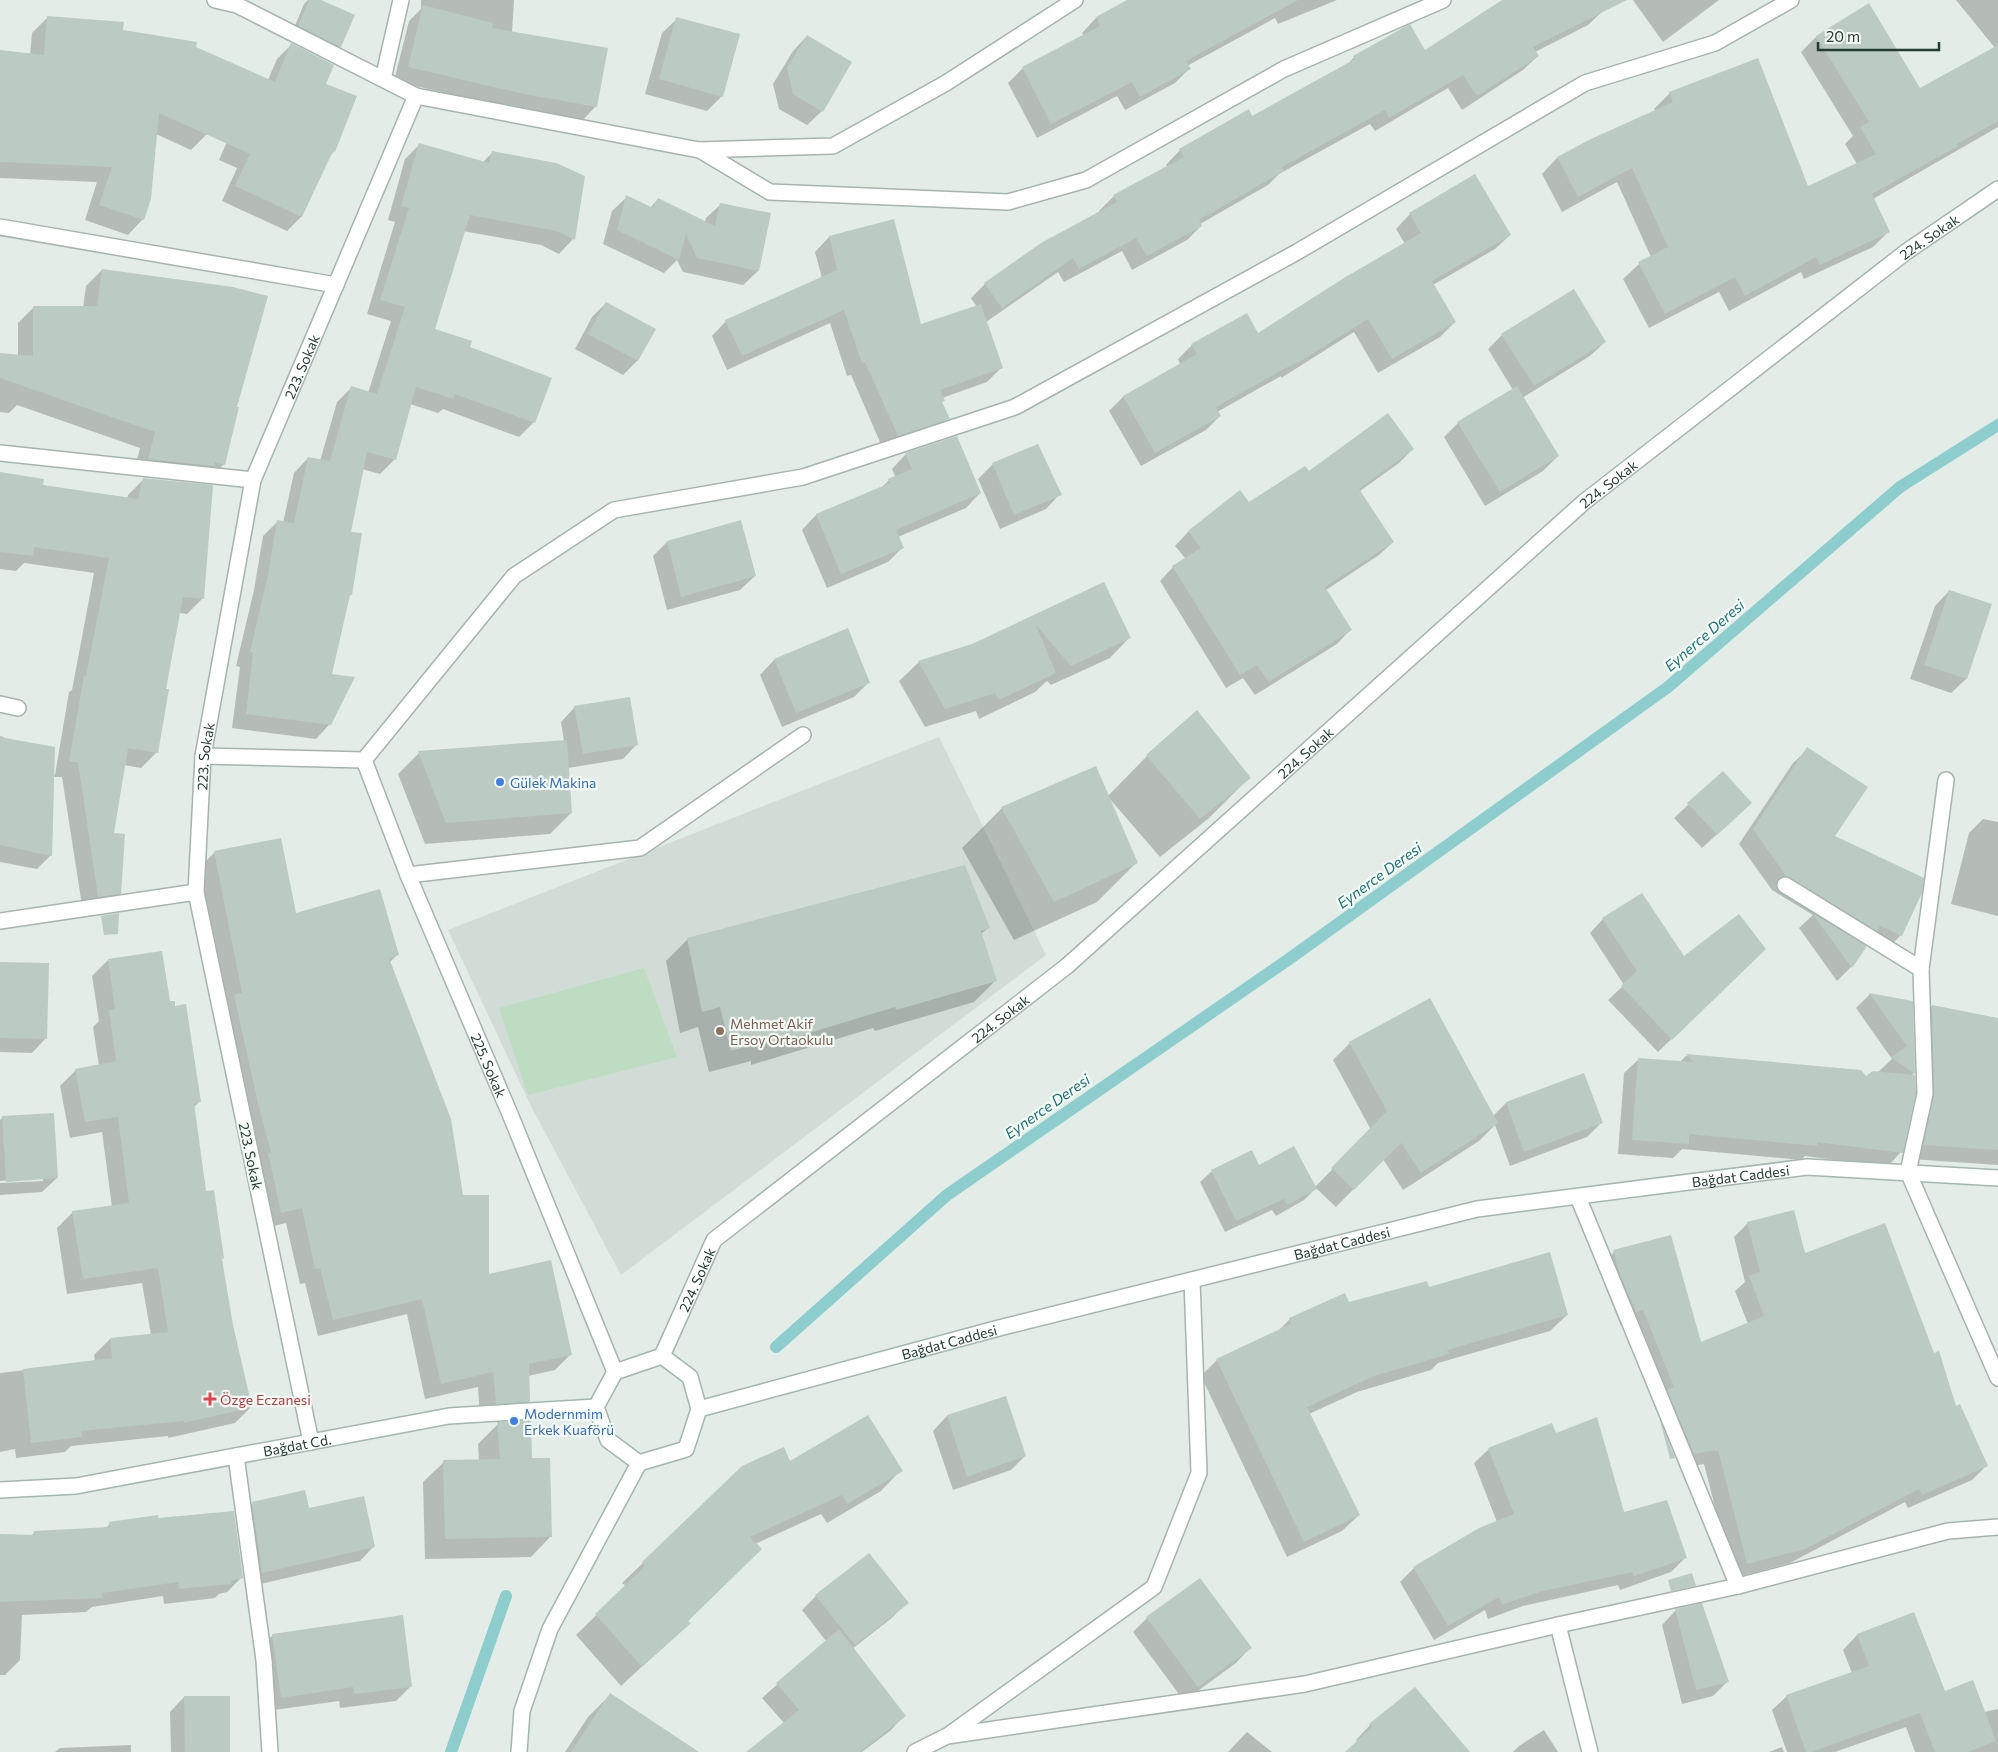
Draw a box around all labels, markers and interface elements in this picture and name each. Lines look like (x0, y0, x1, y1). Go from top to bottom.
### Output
scale bar (1818, 20, 1939, 52)
text: 20 m (1826, 27, 1860, 45)
street label: 224. Sokak (1896, 210, 1962, 263)
street label: 223. Sokak (280, 331, 323, 401)
street label: 224. Sokak (1575, 455, 1641, 511)
water label: Eynerce Deresi (1660, 595, 1749, 675)
street label: 223. Sokak (193, 721, 218, 791)
street label: 224. Sokak (1274, 723, 1337, 782)
place label: Gülek Makina (510, 774, 596, 791)
marker: Gülek Makina (494, 776, 506, 788)
water label: Eynerce Deresi (1333, 838, 1426, 912)
street label: 224. Sokak (968, 990, 1033, 1046)
place label: Mehmet Akif Ersoy Ortaokulu (730, 1015, 833, 1048)
marker: Mehmet Akif Ersoy Ortaokulu (714, 1025, 726, 1037)
street label: 225. Sokak (468, 1030, 511, 1100)
water label: Eynerce Deresi (1001, 1069, 1094, 1142)
street label: 223. Sokak (236, 1121, 267, 1192)
street label: Bağdat Caddesi (1691, 1161, 1790, 1190)
street label: Bağdat Caddesi (1292, 1223, 1392, 1263)
street label: 224. Sokak (675, 1244, 718, 1314)
street label: Bağdat Caddesi (899, 1320, 999, 1362)
place label: Özge Eczanesi (220, 1391, 311, 1408)
marker: Özge Eczanesi (204, 1393, 216, 1405)
place label: Modernmim Erkek Kuaförü (524, 1405, 614, 1438)
marker: Modernmim Erkek Kuaförü (508, 1415, 520, 1427)
street label: Bağdat Cd. (262, 1430, 332, 1459)

